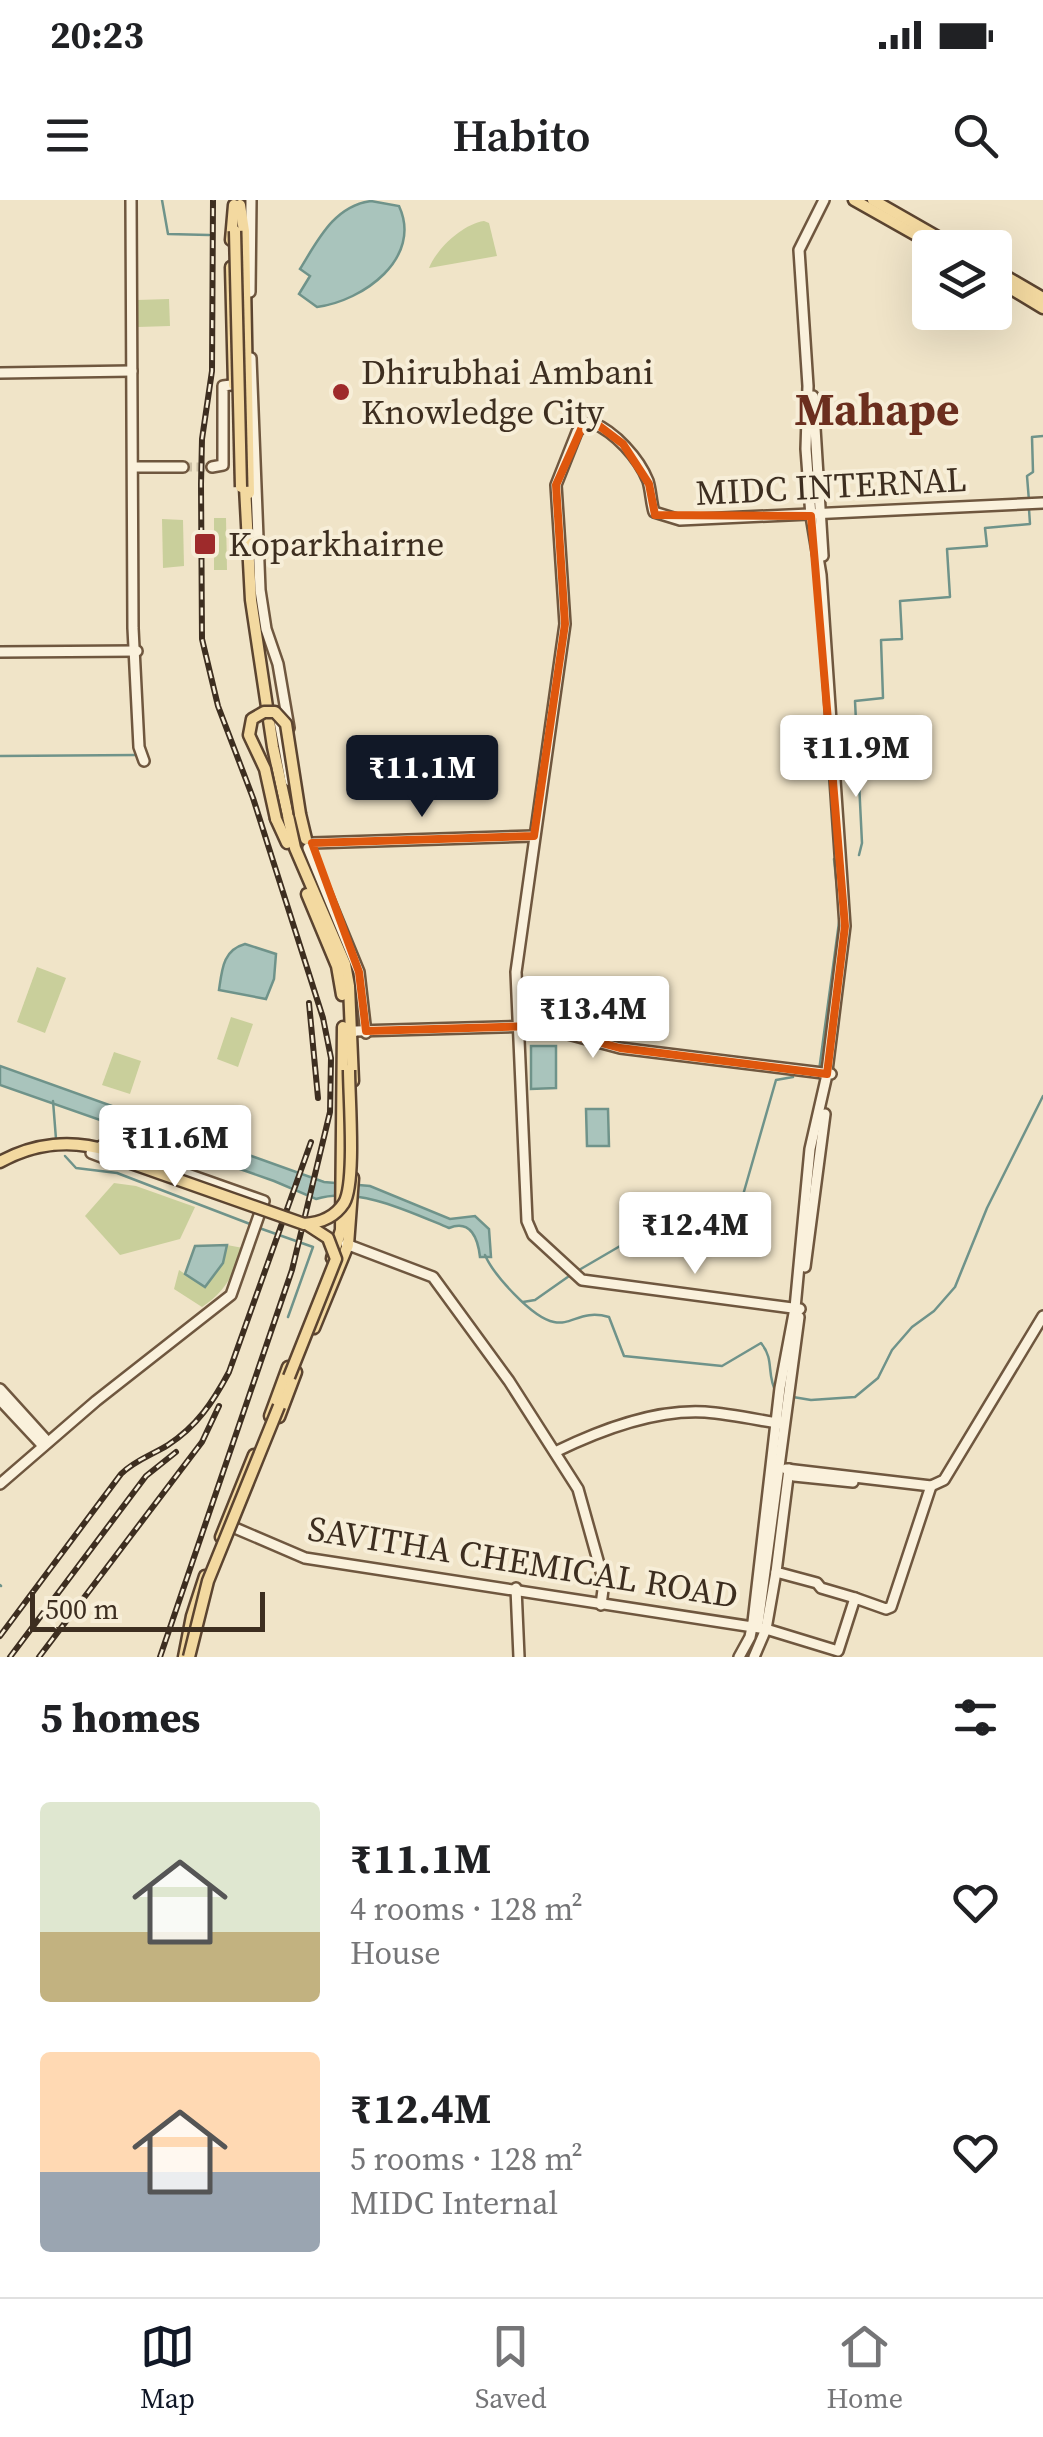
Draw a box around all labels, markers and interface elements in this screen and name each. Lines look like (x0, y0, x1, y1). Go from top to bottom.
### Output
text: 20:23 (50, 9, 144, 61)
text: Habito (452, 104, 591, 166)
icon: menu (40, 108, 95, 163)
icon: search (948, 108, 1003, 163)
map controls (912, 230, 1012, 330)
button: layers (912, 230, 1012, 330)
place label: Dhirubhai Ambani Knowledge City (361, 348, 654, 436)
district label: Mahape (794, 378, 960, 440)
marker: Dhirubhai Ambani Knowledge City (330, 381, 352, 403)
street label: MIDC INTERNAL (694, 455, 968, 517)
place label: Koparkhairne (228, 520, 444, 568)
marker: Koparkhairne (192, 531, 218, 557)
pin: ₹11.9M (775, 715, 937, 800)
text: ₹11.9M (802, 725, 910, 769)
pin: ₹11.1M (341, 735, 503, 820)
text: ₹11.1M (368, 745, 476, 789)
pin: ₹13.4M (512, 976, 674, 1061)
text: ₹13.4M (539, 986, 647, 1030)
pin: ₹11.6M (94, 1105, 256, 1190)
text: ₹11.6M (121, 1115, 229, 1159)
pin: ₹12.4M (614, 1192, 776, 1277)
text: ₹12.4M (641, 1202, 749, 1246)
street label: SAVITHA CHEMICAL ROAD (305, 1504, 741, 1620)
scale bar (30, 1587, 265, 1632)
text: 500 m (45, 1590, 119, 1628)
text: 5 homes (40, 1688, 200, 1746)
icon: filters (948, 1690, 1003, 1745)
text: ₹11.1M (350, 1829, 491, 1887)
icon: home (120, 1842, 240, 1962)
icon: heart (948, 1875, 1003, 1930)
text: 4 rooms · 128 m² (350, 1887, 583, 1931)
text: House (350, 1931, 441, 1975)
text: ₹12.4M (350, 2079, 491, 2137)
icon: home (120, 2092, 240, 2212)
icon: heart (948, 2125, 1003, 2180)
text: 5 rooms · 128 m² (350, 2137, 583, 2181)
text: MIDC Internal (350, 2181, 558, 2225)
tab: Map (140, 2319, 195, 2417)
tab: Saved (475, 2319, 547, 2417)
tab: Home (827, 2319, 903, 2417)

